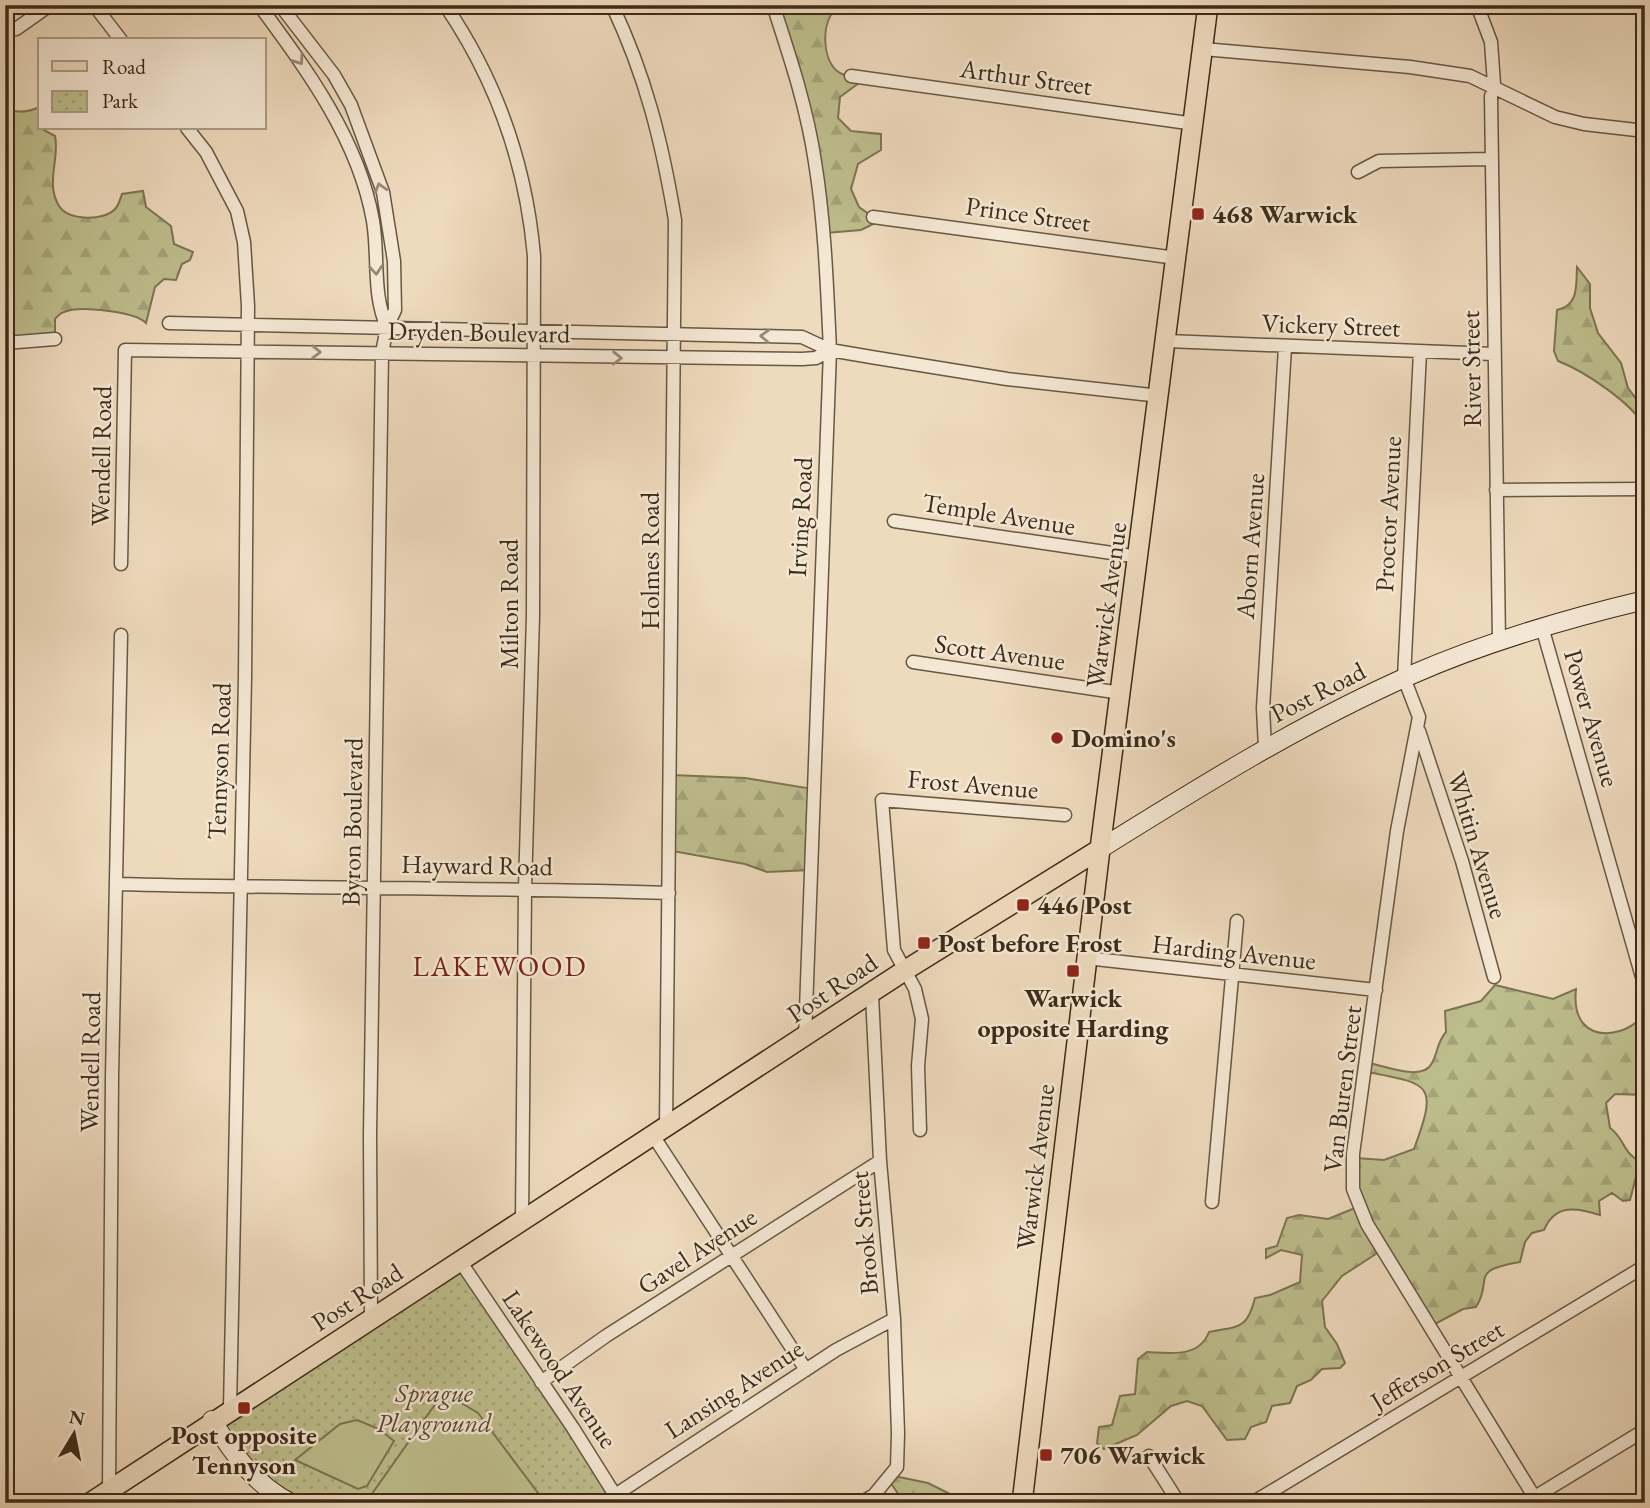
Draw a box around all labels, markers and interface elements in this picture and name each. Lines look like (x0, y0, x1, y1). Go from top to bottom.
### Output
legend (38, 38, 266, 130)
street label: Arthur Street (957, 51, 1094, 103)
one-way arrow (291, 52, 303, 65)
text: Road (102, 53, 146, 80)
text: Park (102, 87, 139, 114)
one-way arrow (374, 182, 389, 194)
street label: Prince Street (963, 188, 1093, 240)
place label: 468 Warwick (1212, 197, 1358, 231)
marker: 468 Warwick (1190, 206, 1206, 222)
one-way arrow (368, 265, 383, 276)
street label: Vickery Street (1261, 306, 1401, 344)
street label: River Street (1453, 310, 1489, 428)
street label: Dryden Boulevard (387, 313, 571, 351)
one-way arrow (759, 329, 770, 344)
one-way arrow (311, 344, 322, 359)
one-way arrow (612, 350, 623, 366)
street label: Wendell Road (83, 385, 119, 527)
street label: Proctor Avenue (1367, 435, 1409, 593)
street label: Irving Road (780, 455, 820, 578)
street label: Aborn Avenue (1228, 472, 1272, 621)
street label: Temple Avenue (920, 485, 1078, 543)
street label: Holmes Road (633, 491, 667, 630)
street label: Warwick Avenue (1078, 520, 1134, 690)
street label: Milton Road (492, 538, 526, 669)
street label: Scott Avenue (933, 626, 1067, 678)
street label: Power Avenue (1556, 645, 1628, 791)
street label: Post Road (1265, 653, 1372, 730)
street label: Tennyson Road (199, 681, 239, 840)
place label: Domino's (1071, 721, 1176, 755)
marker: Domino's (1049, 730, 1065, 746)
street label: Byron Boulevard (334, 737, 370, 907)
street label: Frost Avenue (906, 761, 1040, 807)
street label: Whitin Avenue (1440, 768, 1516, 922)
street label: Hayward Road (401, 847, 554, 883)
place label: 446 Post (1037, 888, 1132, 922)
marker: 446 Post (1015, 897, 1031, 913)
place label: Post before Frost (938, 926, 1122, 960)
street label: Harding Avenue (1150, 926, 1318, 978)
marker: Post before Frost (916, 935, 932, 951)
street label: Post Road (780, 945, 885, 1031)
district label: LAKEWOOD (412, 948, 588, 984)
marker: Warwick opposite Harding (1065, 963, 1081, 979)
place label: Warwick opposite Harding (977, 981, 1170, 1045)
street label: Wendell Road (72, 991, 108, 1133)
street label: Van Buren Street (1315, 1004, 1369, 1174)
street label: Warwick Avenue (1008, 1082, 1062, 1252)
street label: Brook Street (842, 1170, 886, 1296)
street label: Gavel Avenue (631, 1200, 763, 1302)
street label: Post Road (305, 1254, 410, 1339)
street label: Lakewood Avenue (495, 1283, 625, 1455)
street label: Jefferson Street (1362, 1312, 1510, 1419)
street label: Lansing Avenue (658, 1331, 810, 1447)
park label: Sprague Playground (376, 1376, 492, 1440)
north arrow (38, 1400, 108, 1470)
marker: Post opposite Tennyson (236, 1400, 252, 1416)
text: N (67, 1404, 87, 1432)
place label: Post opposite Tennyson (171, 1418, 317, 1482)
place label: 706 Warwick (1060, 1438, 1206, 1472)
marker: 706 Warwick (1038, 1447, 1054, 1463)

